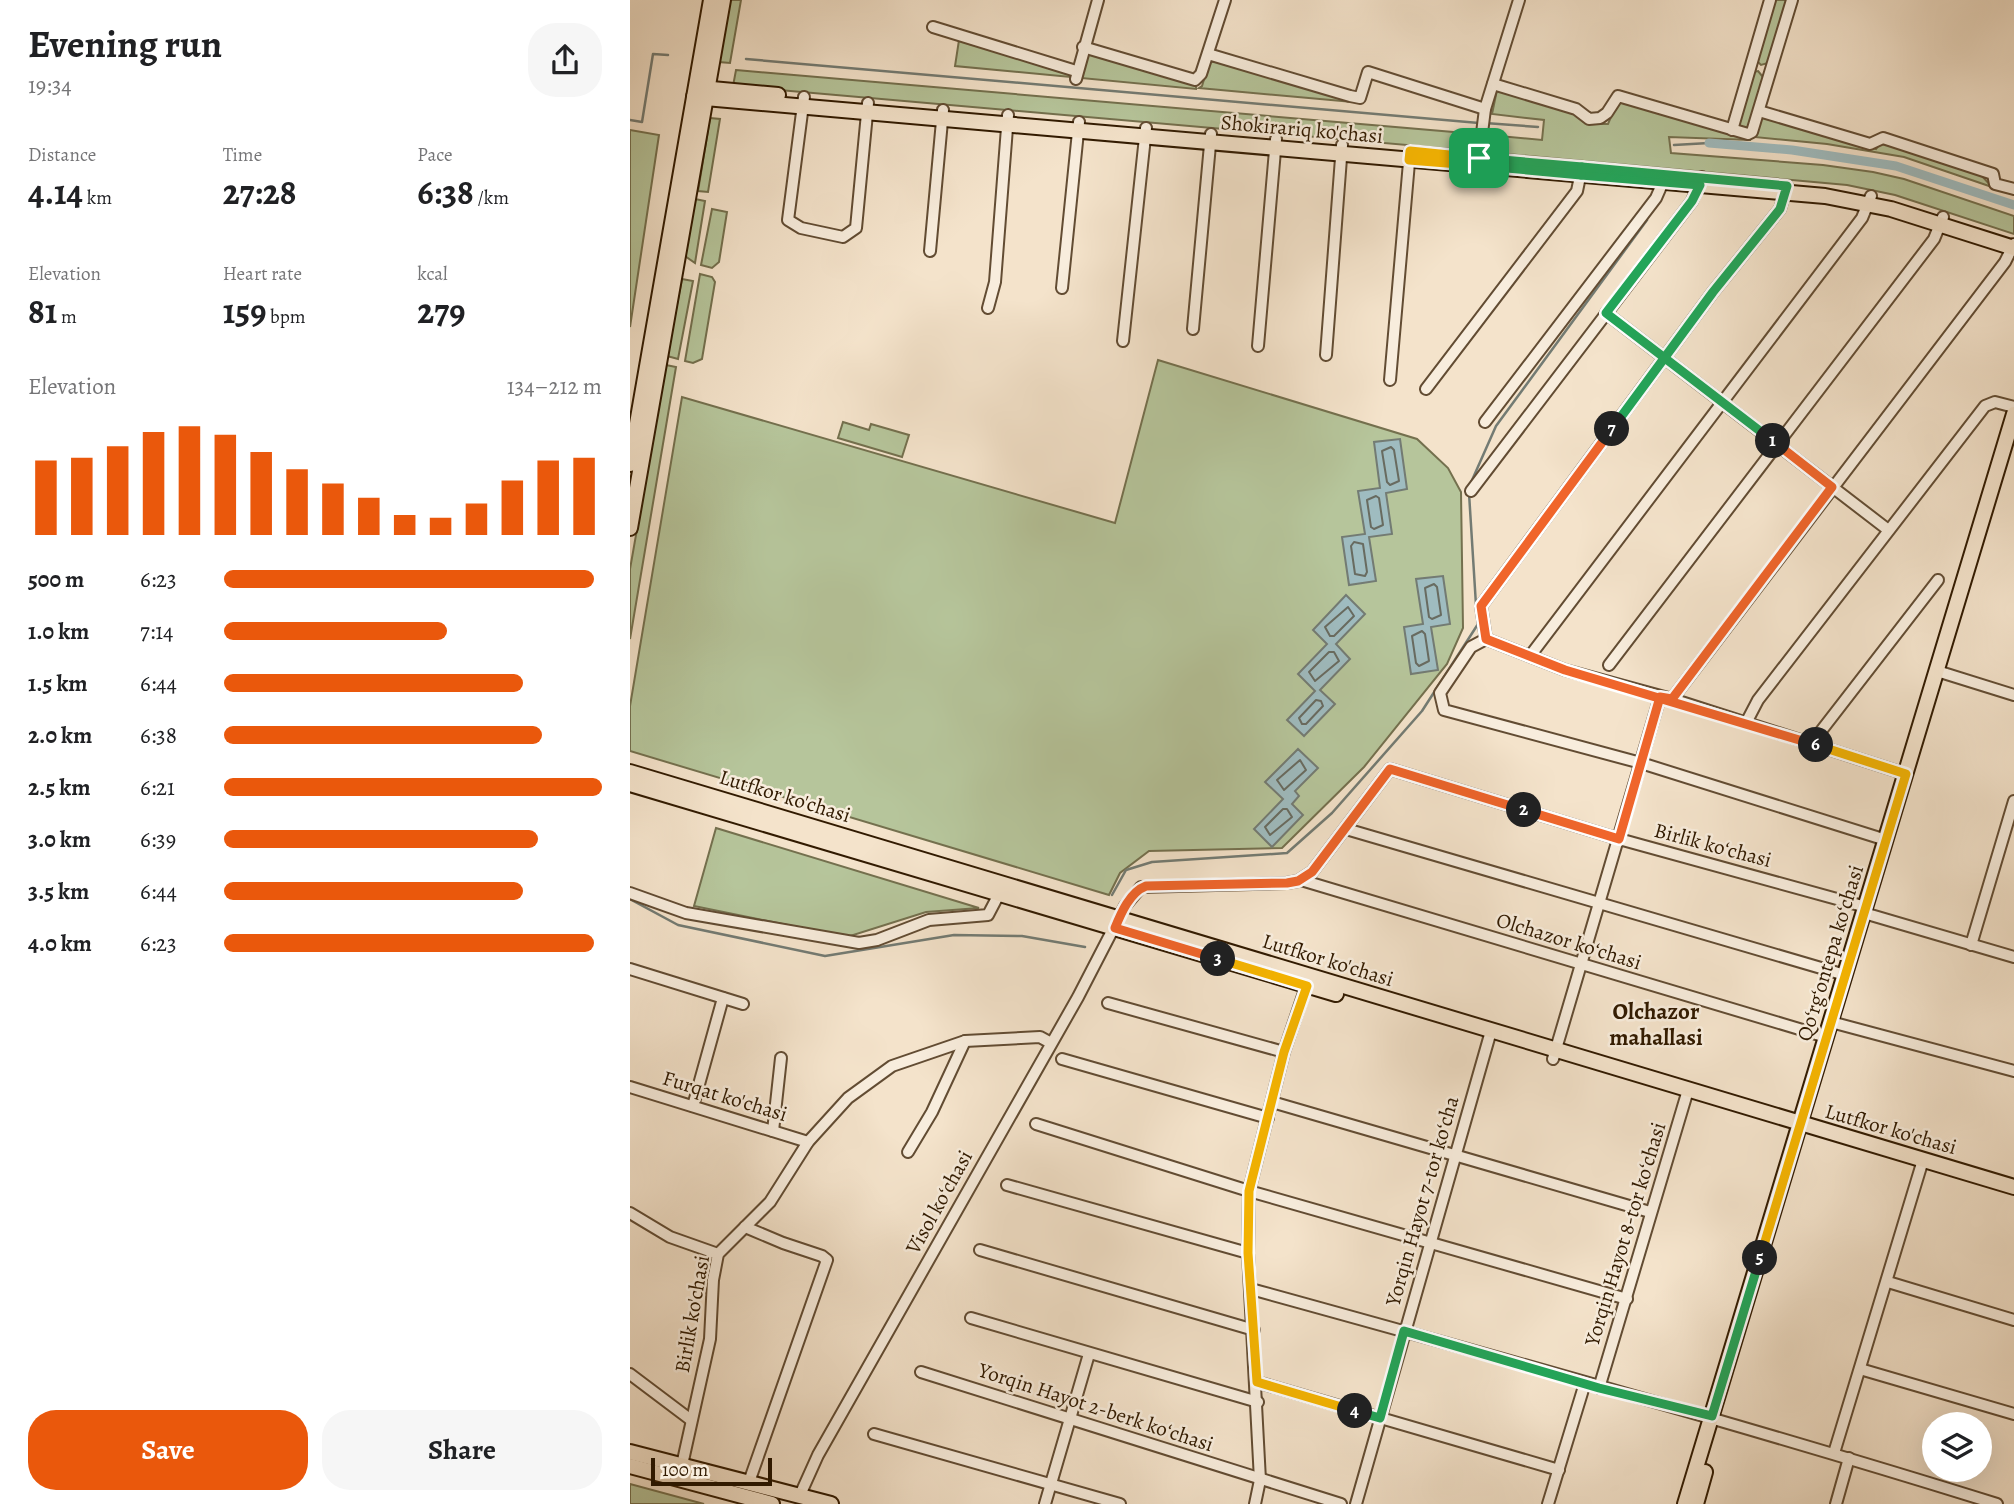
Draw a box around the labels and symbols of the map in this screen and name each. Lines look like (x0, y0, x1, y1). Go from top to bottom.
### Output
street label: Shokirariq ko'chasi (1220, 108, 1384, 150)
pin (1449, 128, 1509, 188)
pin: 7 (1594, 412, 1630, 446)
pin: 1 (1756, 424, 1790, 458)
pin: 6 (1798, 728, 1834, 762)
street label: Lutfkor ko'chasi (716, 763, 854, 829)
pin: 2 (1506, 792, 1542, 828)
street label: Birlik koʻchasi (1651, 816, 1775, 874)
street label: Qoʻrgʻontepa koʻchasi (1790, 861, 1870, 1045)
street label: Olchazor koʻchasi (1493, 906, 1645, 976)
street label: Lutfkor ko'chasi (1259, 927, 1397, 993)
pin: 3 (1200, 942, 1236, 976)
district label: Olchazor mahallasi (1609, 996, 1703, 1053)
street label: Furqat ko'chasi (659, 1064, 791, 1128)
street label: Yorqin Hayot 7-tor koʻcha (1378, 1093, 1465, 1310)
street label: Lutfkor ko'chasi (1822, 1097, 1960, 1161)
street label: Yorqin Hayot 8-tor koʻchasi (1577, 1119, 1672, 1350)
street label: Visol koʻchasi (899, 1145, 979, 1260)
pin: 5 (1742, 1240, 1778, 1276)
street label: Birlik ko'chasi (668, 1253, 716, 1375)
street label: Yorqin Hayot 2-berk koʻchasi (974, 1355, 1217, 1458)
pin: 4 (1338, 1394, 1372, 1428)
scale bar (651, 1455, 772, 1487)

